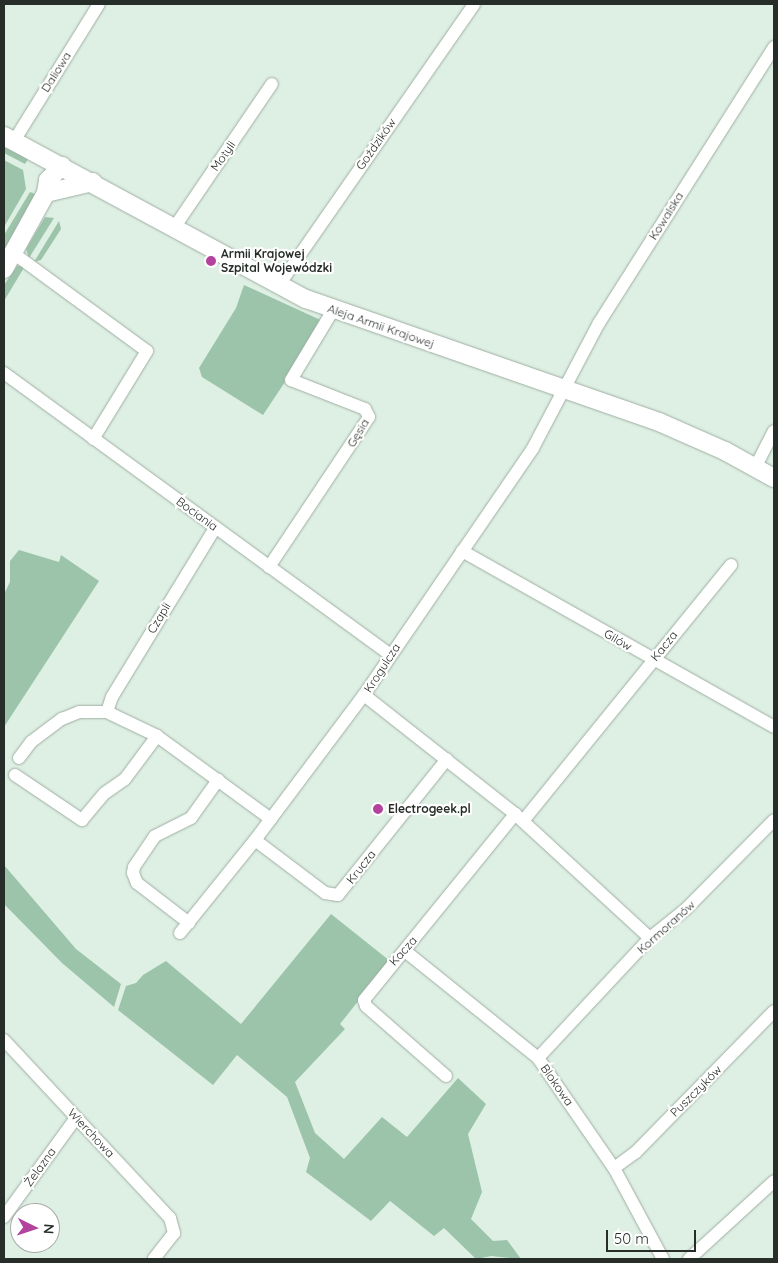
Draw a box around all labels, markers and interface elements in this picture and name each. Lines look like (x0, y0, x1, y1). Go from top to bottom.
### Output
street label: Daliowa (38, 49, 74, 95)
street label: Goździków (353, 115, 399, 173)
street label: Motyli (208, 138, 238, 174)
street label: Kowalska (646, 190, 686, 242)
place label: Armii Krajowej Szpital Wojewódzki (221, 247, 332, 275)
marker: Armii Krajowej Szpital Wojewódzki (205, 255, 217, 267)
street label: Aleja Armii Krajowej (326, 301, 436, 351)
street label: Gęsia (344, 416, 372, 450)
street label: Bociania (173, 494, 221, 534)
street label: Czapli (144, 600, 174, 636)
street label: Gilów (601, 626, 635, 654)
street label: Kacza (648, 628, 680, 664)
street label: Krogulcza (361, 641, 403, 695)
place label: Electrogeek.pl (388, 802, 471, 816)
marker: Electrogeek.pl (372, 803, 384, 815)
street label: Krucza (343, 847, 379, 887)
street label: Kormoranów (634, 897, 698, 957)
street label: Kacza (386, 933, 420, 969)
street label: Blokowa (538, 1061, 576, 1109)
street label: Puszczyków (667, 1062, 725, 1120)
street label: Wierchowa (65, 1105, 117, 1161)
street label: Żelazna (21, 1145, 59, 1189)
north arrow (10, 1203, 60, 1253)
scale bar (608, 1220, 698, 1252)
text: N (40, 1223, 58, 1235)
text: 50 m (614, 1229, 649, 1248)

